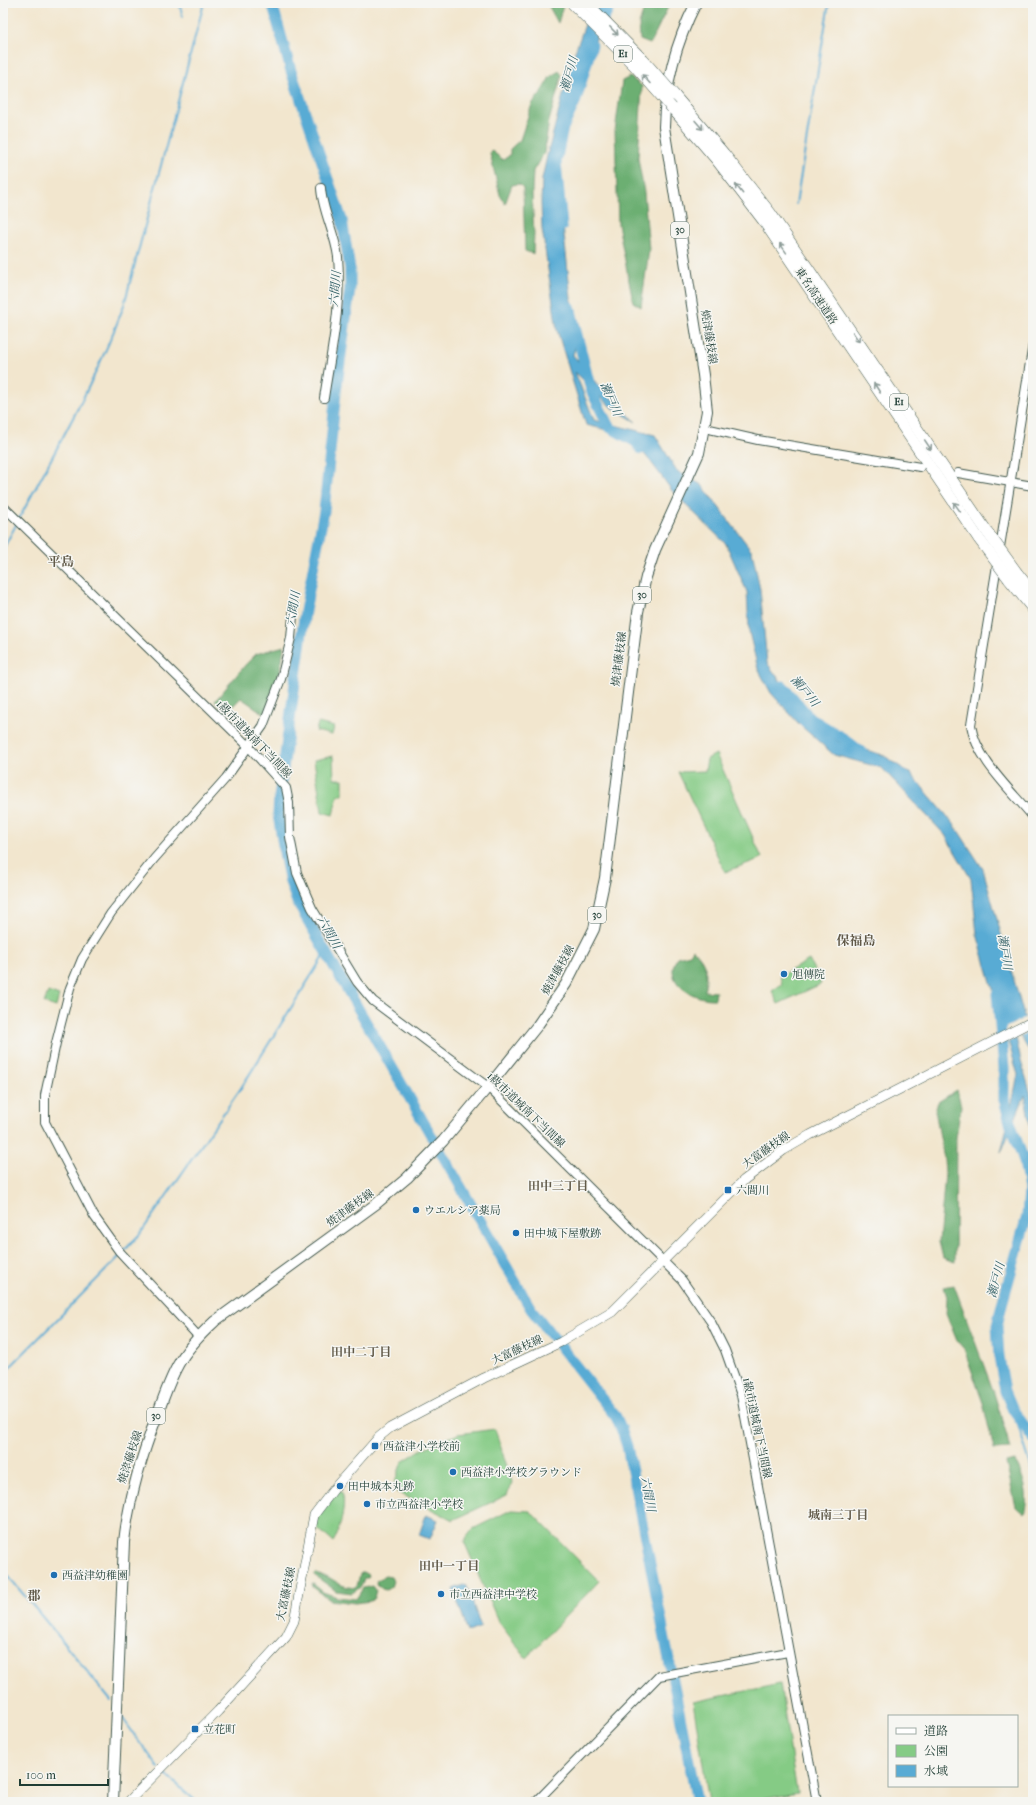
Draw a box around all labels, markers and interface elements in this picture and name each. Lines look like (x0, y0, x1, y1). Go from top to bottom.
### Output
one-way arrow (609, 26, 619, 36)
road number: E1 (614, 46, 632, 62)
water label: 瀬戸川 (557, 53, 581, 93)
one-way arrow (642, 73, 651, 84)
one-way arrow (695, 119, 704, 130)
one-way arrow (735, 183, 744, 194)
road number: 30 (671, 222, 689, 238)
one-way arrow (779, 242, 787, 253)
street label: 東名高速道路 (792, 265, 840, 327)
water label: 六間川 (326, 268, 344, 308)
street label: 焼津藤枝線 (698, 309, 720, 365)
one-way arrow (852, 331, 860, 342)
water label: 瀬戸川 (598, 380, 625, 420)
one-way arrow (873, 383, 881, 394)
road number: E1 (890, 394, 908, 410)
one-way arrow (924, 440, 932, 451)
one-way arrow (953, 502, 961, 513)
district label: 平島 (48, 554, 74, 569)
road number: 30 (633, 587, 651, 603)
water label: 六間川 (283, 588, 303, 628)
street label: 焼津藤枝線 (609, 631, 629, 687)
water label: 瀬戸川 (788, 673, 823, 711)
street label: 1級市道城南下当間線 (214, 697, 294, 781)
road number: 30 (588, 907, 606, 923)
water label: 六間川 (314, 913, 345, 953)
district label: 保福島 (836, 933, 876, 948)
water label: 瀬戸川 (995, 933, 1015, 973)
street label: 焼津藤枝線 (539, 943, 577, 997)
place label: 旭傳院 (792, 968, 825, 981)
marker: 旭傳院 (779, 969, 789, 979)
street label: 1級市道城南下当間線 (484, 1070, 568, 1150)
street label: 大富藤枝線 (740, 1129, 792, 1171)
district label: 田中三丁目 (528, 1179, 588, 1193)
place label: 六間川 (736, 1184, 769, 1197)
marker: 六間川 (723, 1185, 733, 1195)
street label: 焼津藤枝線 (324, 1187, 376, 1229)
place label: ウエルシア薬局 (424, 1204, 501, 1217)
marker: ウエルシア薬局 (411, 1205, 421, 1215)
place label: 田中城下屋敷跡 (524, 1227, 601, 1240)
marker: 田中城下屋敷跡 (511, 1228, 521, 1238)
water label: 瀬戸川 (985, 1259, 1008, 1299)
street label: 大富藤枝線 (489, 1332, 545, 1368)
district label: 田中二丁目 (331, 1345, 391, 1359)
street label: 1級市道城南下当間線 (740, 1376, 774, 1480)
road number: 30 (147, 1408, 165, 1424)
street label: 焼津藤枝線 (115, 1429, 145, 1485)
place label: 西益津小学校前 (383, 1440, 460, 1453)
marker: 西益津小学校前 (370, 1441, 380, 1451)
place label: 西益津小学校グラウンド (461, 1466, 582, 1479)
marker: 西益津小学校グラウンド (448, 1467, 458, 1477)
water label: 六間川 (638, 1475, 659, 1515)
place label: 田中城本丸跡 (348, 1480, 414, 1493)
marker: 田中城本丸跡 (335, 1481, 345, 1491)
place label: 市立西益津小学校 (375, 1498, 463, 1511)
marker: 市立西益津小学校 (362, 1499, 372, 1509)
district label: 城南三丁目 (808, 1508, 868, 1522)
district label: 田中一丁目 (419, 1559, 479, 1573)
street label: 大富藤枝線 (274, 1566, 298, 1622)
place label: 西益津幼稚園 (62, 1569, 128, 1582)
marker: 西益津幼稚園 (49, 1570, 59, 1580)
district label: 郡 (27, 1588, 41, 1603)
place label: 市立西益津中学校 (449, 1588, 537, 1601)
marker: 市立西益津中学校 (436, 1589, 446, 1599)
legend (888, 1715, 1018, 1787)
place label: 立花町 (203, 1723, 236, 1736)
marker: 立花町 (190, 1724, 200, 1734)
text: 道路 (924, 1724, 948, 1738)
text: 公園 (924, 1744, 948, 1758)
scale bar (20, 1761, 108, 1787)
text: 水域 (924, 1764, 948, 1778)
text: 100 m (26, 1768, 56, 1782)

